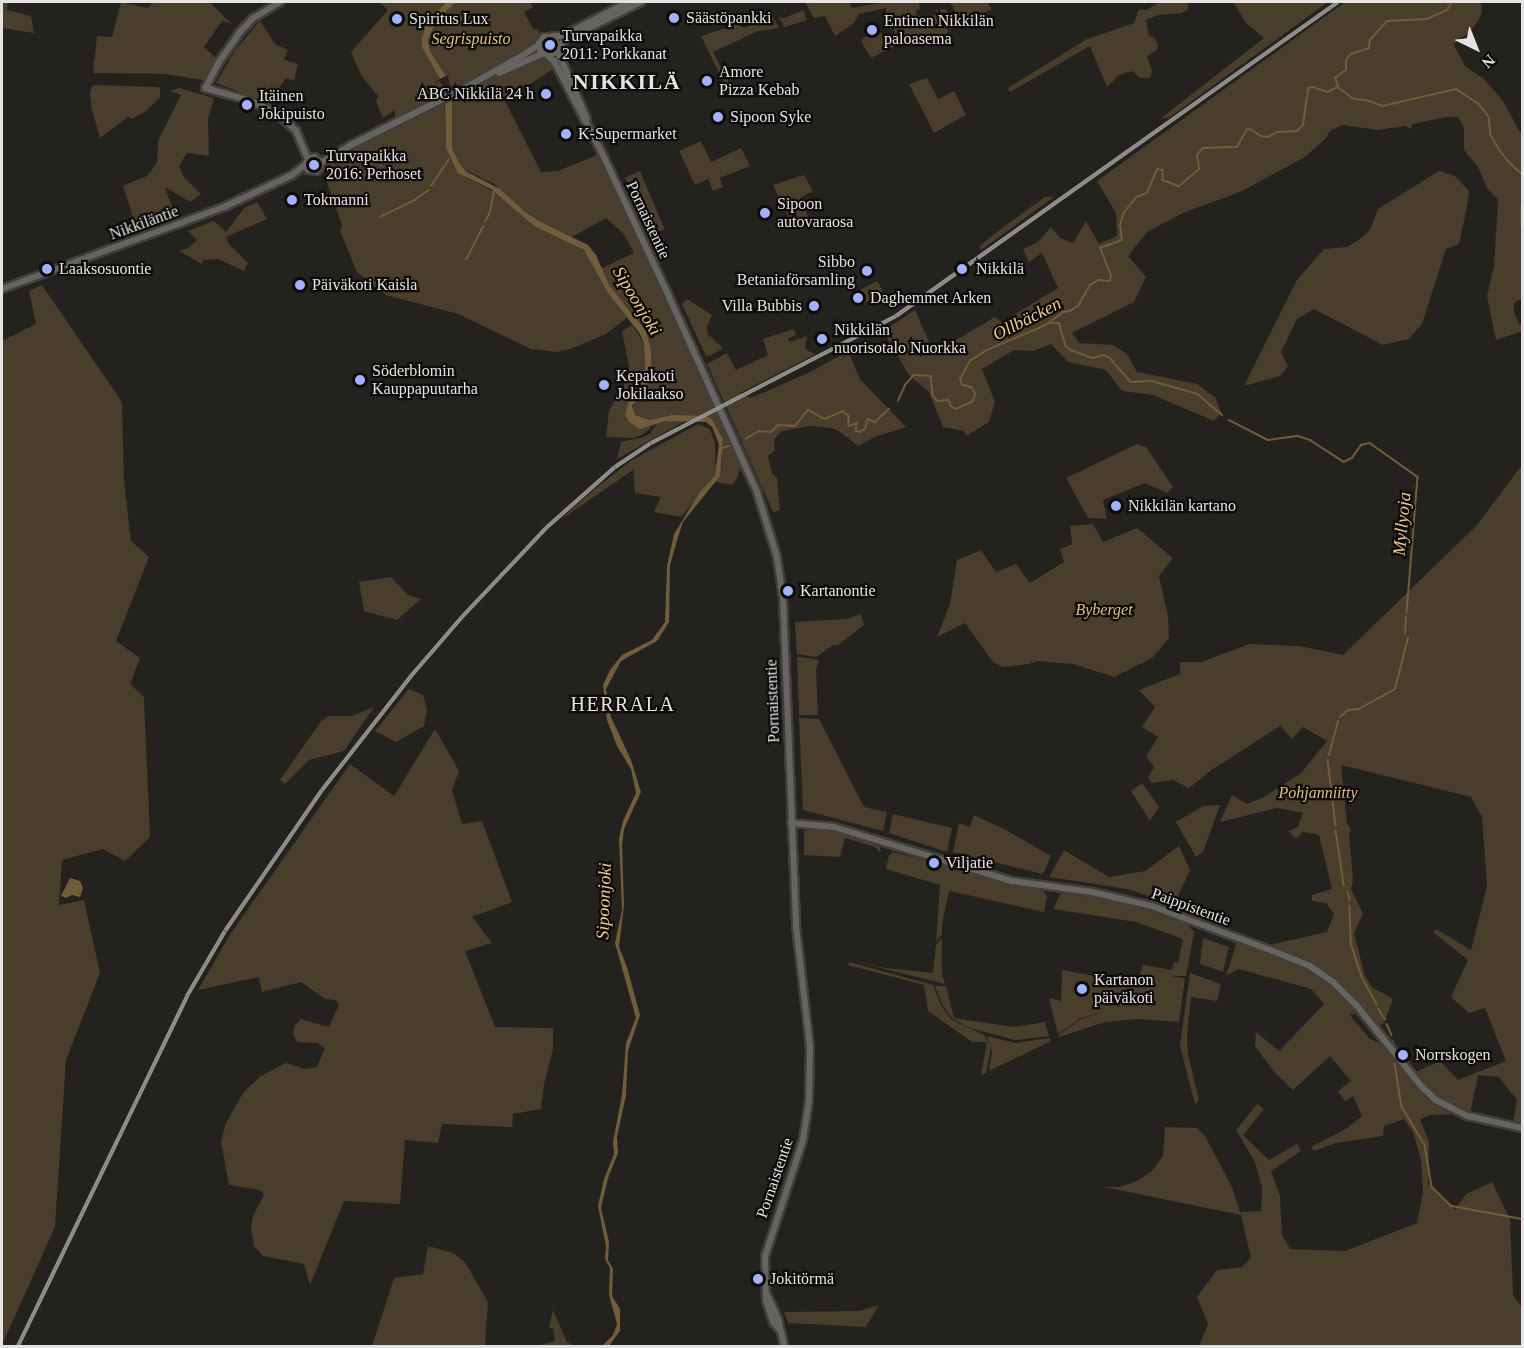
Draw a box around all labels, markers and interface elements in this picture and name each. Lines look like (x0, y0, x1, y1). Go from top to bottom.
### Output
place label: Säästöpankki (686, 8, 771, 28)
place label: Spiritus Lux (409, 9, 489, 29)
marker: Säästöpankki (667, 11, 681, 25)
place label: Entinen Nikkilän paloasema (884, 11, 994, 49)
marker: Spiritus Lux (390, 12, 404, 26)
north arrow (1446, 18, 1506, 78)
marker: Entinen Nikkilän paloasema (865, 23, 879, 37)
place label: Turvapaikka 2011: Porkkanat (562, 26, 667, 64)
park label: Segrispuisto (431, 29, 511, 49)
marker: Turvapaikka 2011: Porkkanat (543, 38, 557, 52)
text: N (1479, 51, 1499, 72)
place label: Amore Pizza Kebab (719, 62, 799, 100)
district label: NIKKILÄ (573, 69, 681, 95)
marker: Amore Pizza Kebab (700, 74, 714, 88)
place label: ABC Nikkilä 24 h (417, 84, 534, 104)
place label: Itäinen Jokipuisto (259, 86, 325, 124)
marker: ABC Nikkilä 24 h (539, 87, 553, 101)
marker: Itäinen Jokipuisto (240, 98, 254, 112)
place label: Sipoon Syke (730, 107, 811, 127)
marker: Sipoon Syke (711, 110, 725, 124)
place label: K-Supermarket (578, 124, 677, 144)
marker: K-Supermarket (559, 127, 573, 141)
place label: Turvapaikka 2016: Perhoset (326, 146, 422, 184)
marker: Turvapaikka 2016: Perhoset (307, 158, 321, 172)
street label: Pornaistentie (622, 178, 674, 262)
place label: Tokmanni (304, 190, 369, 210)
marker: Tokmanni (285, 193, 299, 207)
place label: Sipoon autovaraosa (777, 194, 853, 232)
street label: Nikkiläntie (107, 202, 181, 244)
marker: Sipoon autovaraosa (758, 206, 772, 220)
place label: Sibbo Betaniaförsamling (737, 252, 855, 290)
place label: Laaksosuontie (59, 259, 151, 279)
place label: Nikkilä (976, 259, 1024, 279)
marker: Nikkilä (953, 260, 971, 278)
marker: Laaksosuontie (40, 262, 54, 276)
water label: Sipoonjoki (608, 262, 666, 340)
marker: Sibbo Betaniaförsamling (860, 264, 874, 278)
place label: Päiväkoti Kaisla (312, 275, 417, 295)
marker: Päiväkoti Kaisla (293, 278, 307, 292)
place label: Daghemmet Arken (870, 288, 992, 308)
marker: Daghemmet Arken (851, 291, 865, 305)
water label: Ollbäcken (989, 293, 1065, 345)
place label: Villa Bubbis (722, 296, 802, 316)
marker: Villa Bubbis (807, 299, 821, 313)
place label: Nikkilän nuorisotalo Nuorkka (834, 320, 966, 358)
marker: Nikkilän nuorisotalo Nuorkka (815, 332, 829, 346)
place label: Söderblomin Kauppapuutarha (372, 361, 478, 399)
place label: Kepakoti Jokilaakso (616, 366, 684, 404)
marker: Söderblomin Kauppapuutarha (353, 373, 367, 387)
marker: Kepakoti Jokilaakso (597, 378, 611, 392)
water label: Myllyoja (1388, 491, 1416, 557)
place label: Nikkilän kartano (1128, 496, 1236, 516)
marker: Nikkilän kartano (1109, 499, 1123, 513)
place label: Kartanontie (800, 581, 876, 601)
marker: Kartanontie (781, 584, 795, 598)
park label: Byberget (1075, 600, 1133, 620)
street label: Pornaistentie (762, 659, 784, 743)
district label: HERRALA (571, 692, 675, 716)
park label: Pohjanniitty (1278, 783, 1358, 803)
place label: Viljatie (946, 853, 993, 873)
marker: Viljatie (927, 856, 941, 870)
water label: Sipoonjoki (592, 862, 616, 940)
street label: Paippistentie (1149, 884, 1233, 930)
place label: Kartanon päiväkoti (1094, 970, 1154, 1008)
marker: Kartanon päiväkoti (1075, 982, 1089, 996)
place label: Norrskogen (1415, 1045, 1491, 1065)
marker: Norrskogen (1396, 1048, 1410, 1062)
street label: Pornaistentie (752, 1135, 798, 1221)
place label: Jokitörmä (770, 1269, 834, 1289)
marker: Jokitörmä (751, 1272, 765, 1286)

